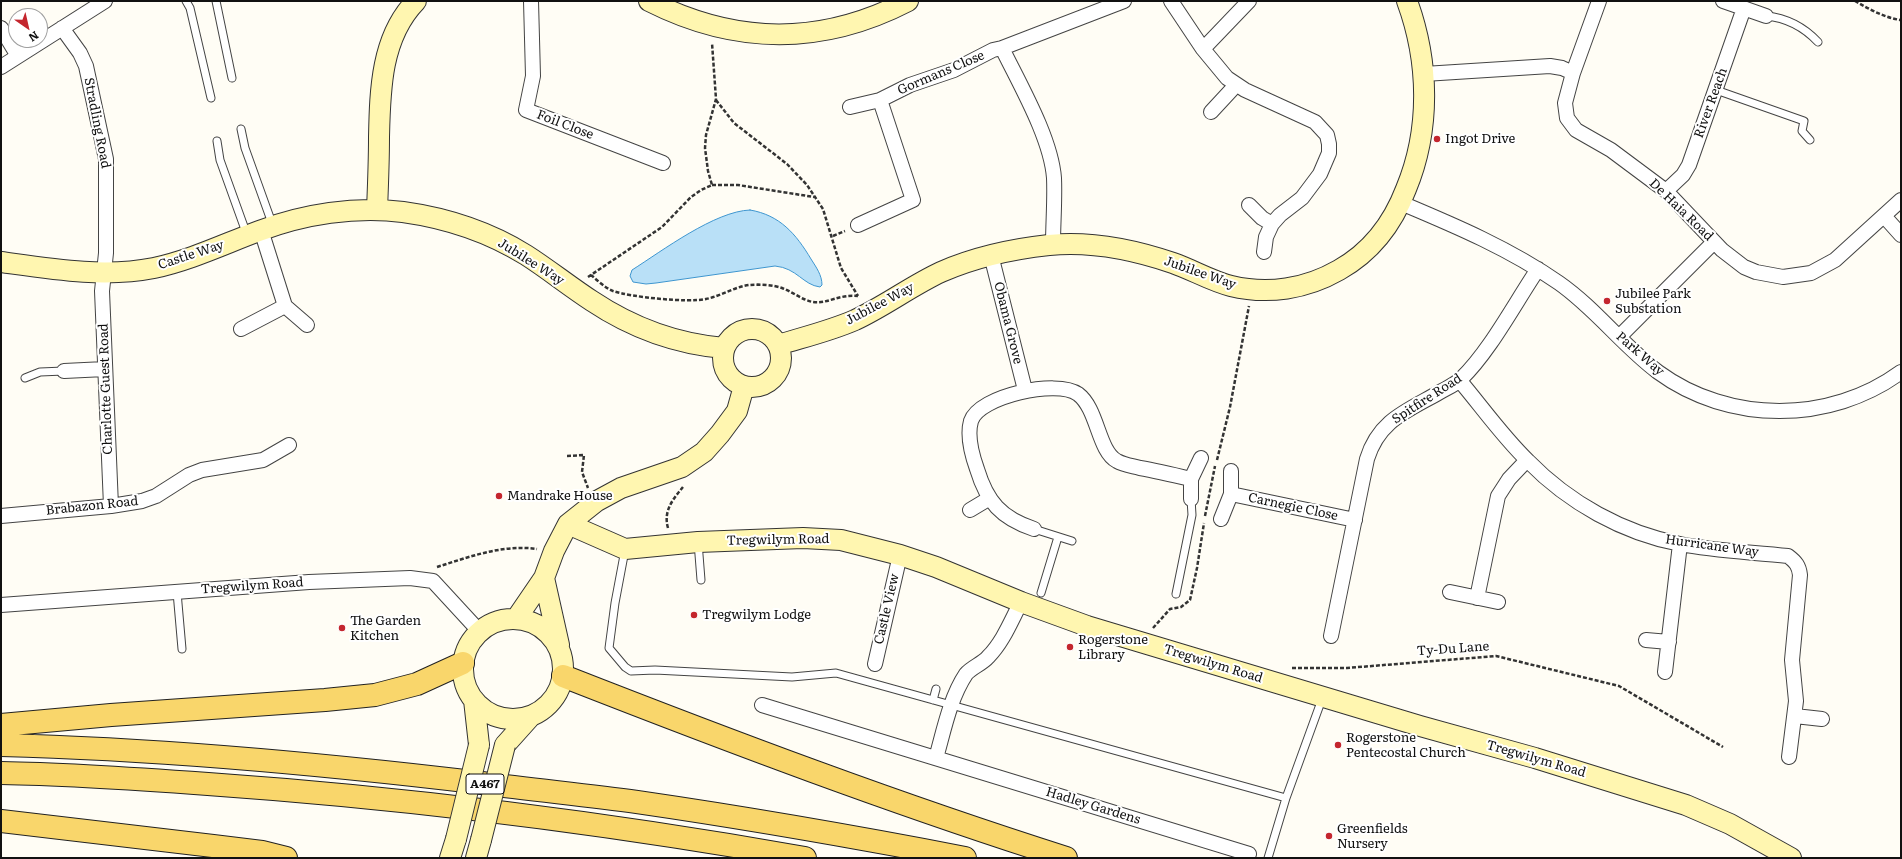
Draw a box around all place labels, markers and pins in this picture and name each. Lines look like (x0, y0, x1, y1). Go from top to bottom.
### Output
place label: Ingot Drive (1445, 131, 1515, 147)
marker: Ingot Drive (1432, 134, 1442, 144)
place label: Jubilee Park Substation (1615, 286, 1691, 317)
marker: Jubilee Park Substation (1602, 296, 1612, 306)
place label: Mandrake House (507, 488, 613, 504)
marker: Mandrake House (494, 491, 504, 501)
place label: Tregwilym Lodge (702, 607, 811, 623)
marker: Tregwilym Lodge (689, 610, 699, 620)
place label: The Garden Kitchen (350, 613, 421, 644)
marker: The Garden Kitchen (337, 623, 347, 633)
place label: Rogerstone Library (1078, 632, 1148, 663)
marker: Rogerstone Library (1065, 642, 1075, 652)
place label: Rogerstone Pentecostal Church (1346, 730, 1466, 761)
marker: Rogerstone Pentecostal Church (1333, 740, 1343, 750)
place label: Greenfields Nursery (1337, 821, 1408, 852)
marker: Greenfields Nursery (1324, 831, 1334, 841)

